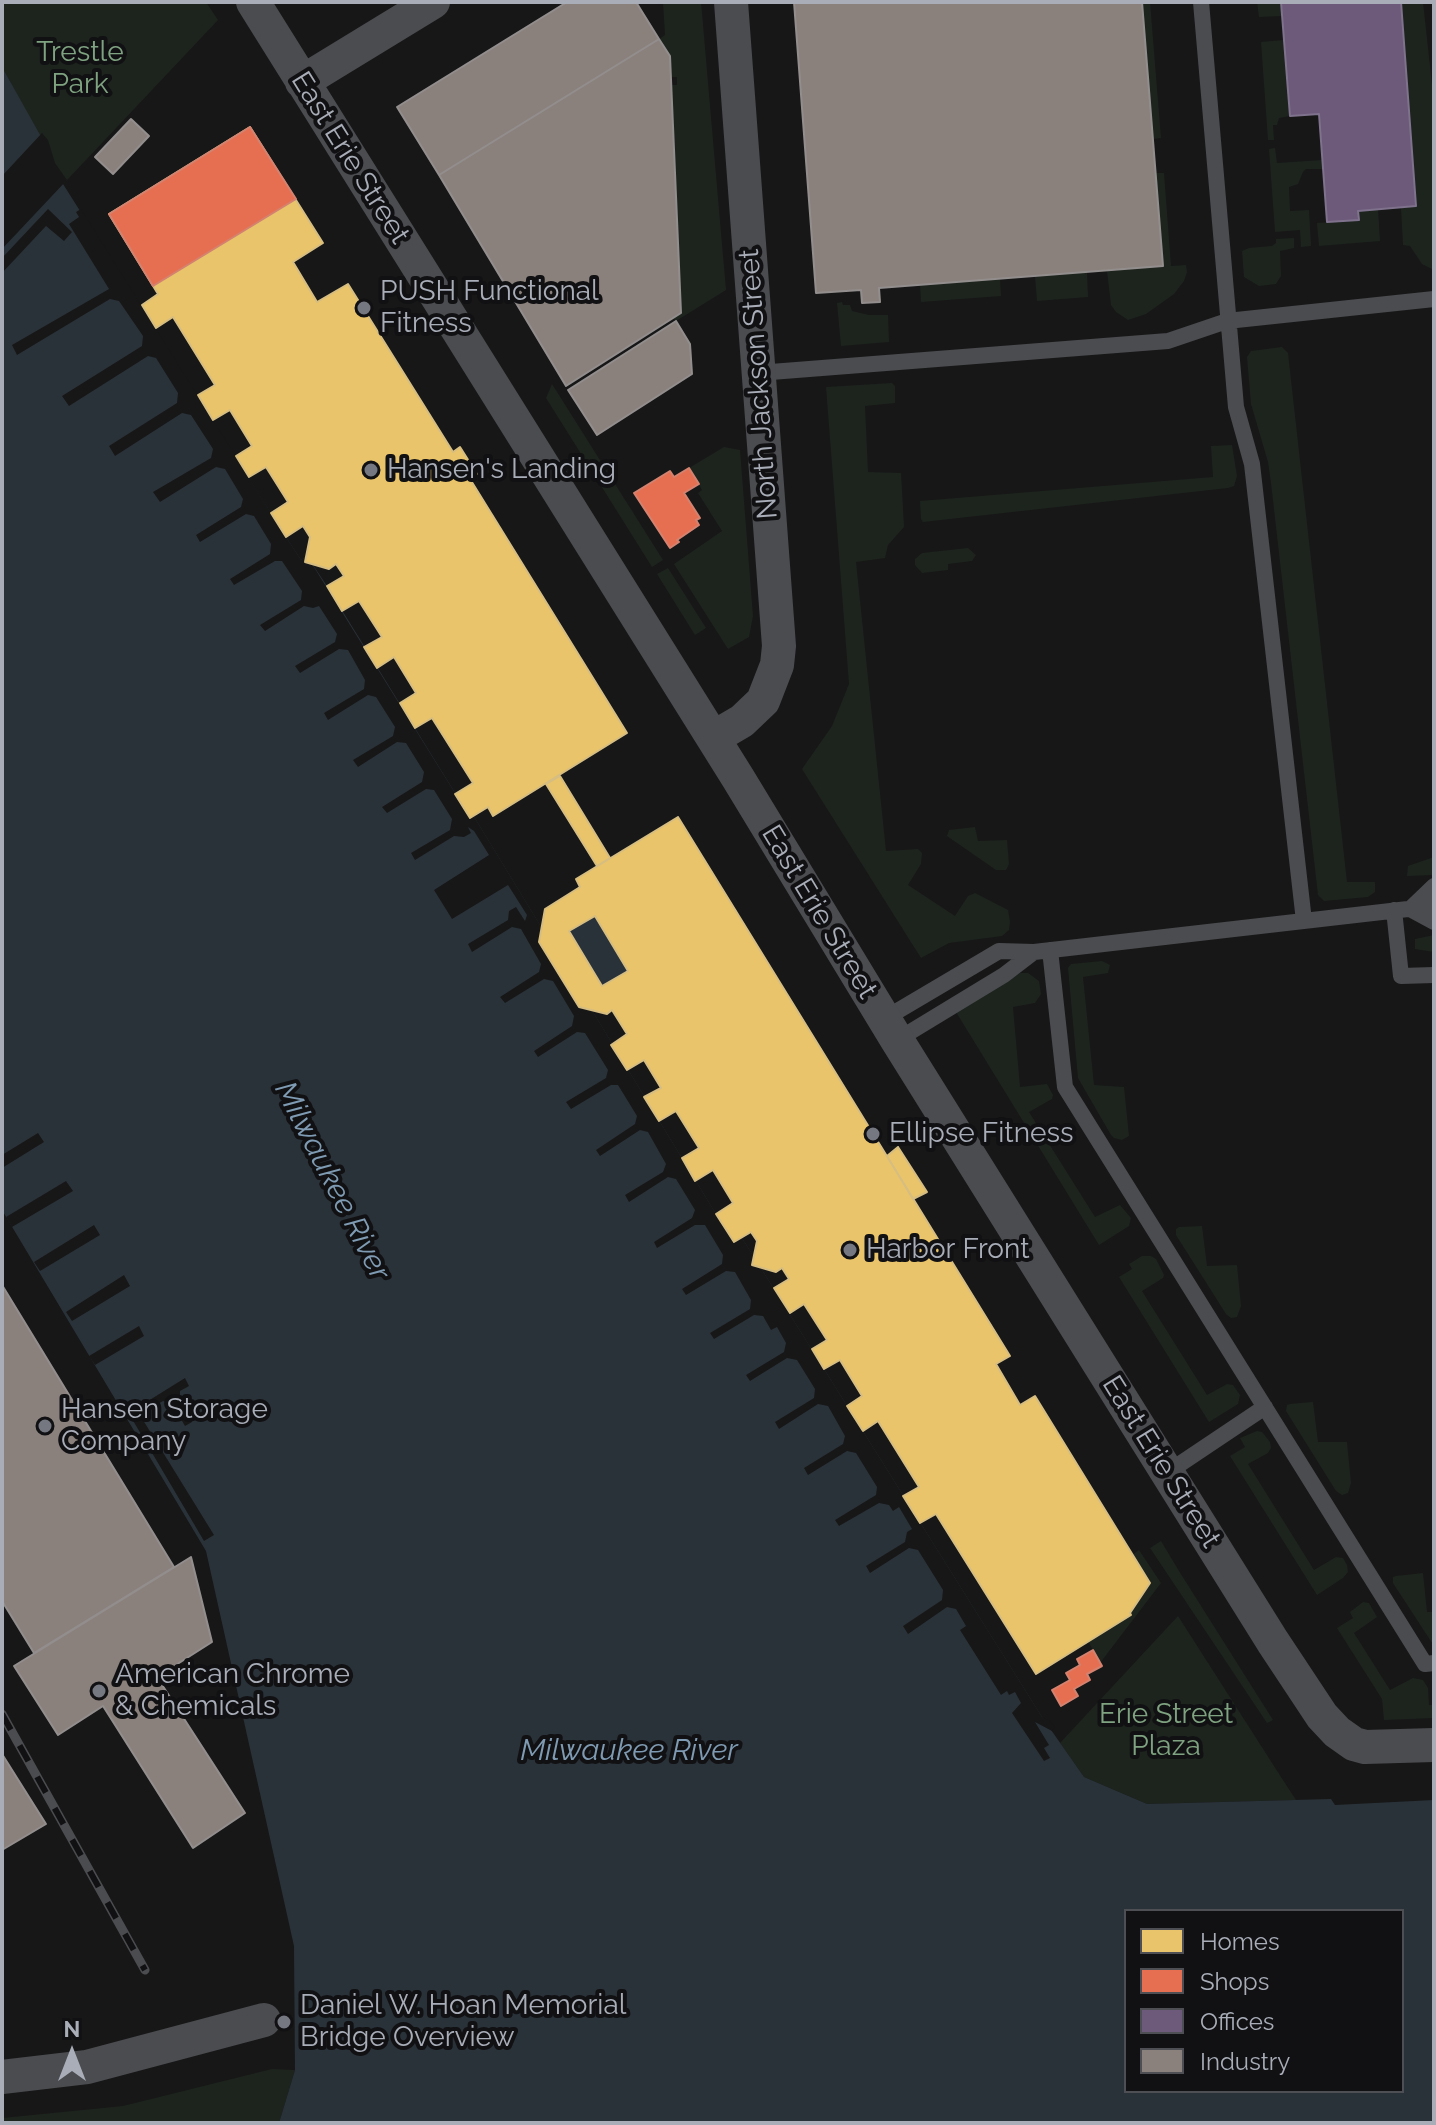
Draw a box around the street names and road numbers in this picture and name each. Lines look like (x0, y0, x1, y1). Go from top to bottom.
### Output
street label: East Erie Street (284, 66, 416, 250)
street label: North Jackson Street (733, 248, 785, 520)
street label: East Erie Street (754, 819, 884, 1005)
street label: East Erie Street (1095, 1370, 1227, 1554)

